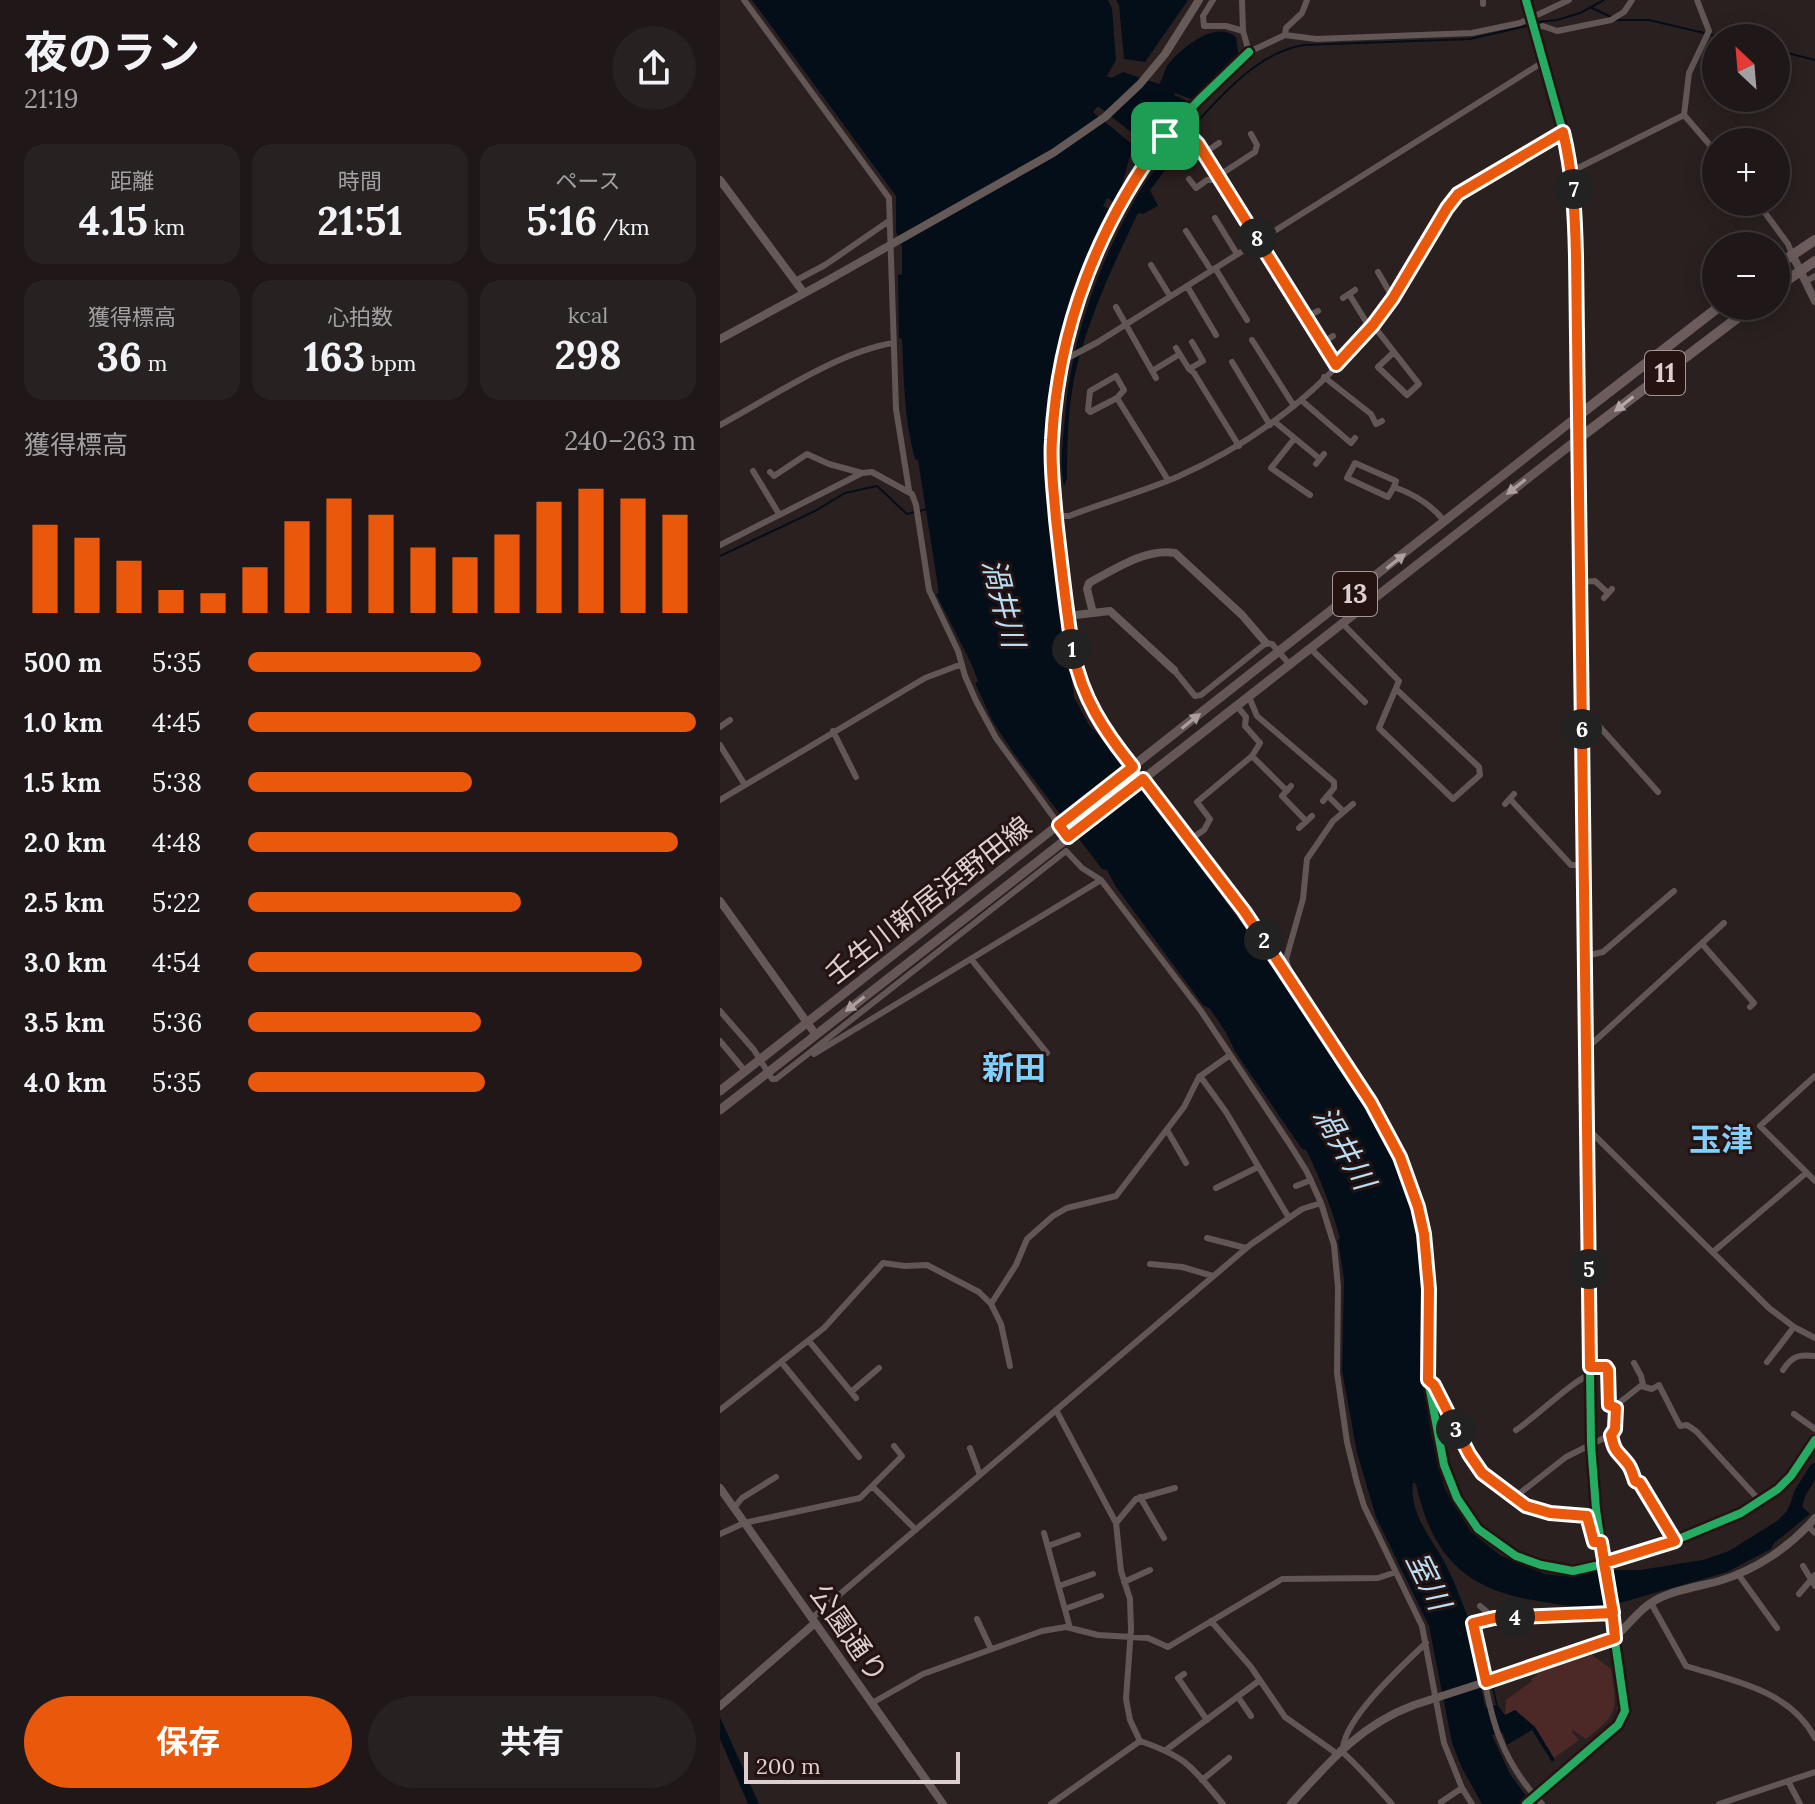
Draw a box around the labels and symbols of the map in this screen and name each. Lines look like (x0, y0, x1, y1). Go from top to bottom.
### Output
north arrow (1702, 24, 1790, 112)
pin (1131, 102, 1199, 170)
pin: 7 (1554, 169, 1594, 209)
pin: 8 (1237, 218, 1277, 258)
road number: 11 (1645, 351, 1685, 395)
one-way arrow (1614, 396, 1634, 412)
one-way arrow (1506, 478, 1526, 495)
one-way arrow (1386, 553, 1406, 570)
water label: 渦井川 (975, 554, 1034, 654)
road number: 13 (1333, 572, 1377, 616)
pin: 1 (1052, 629, 1092, 669)
pin: 6 (1562, 709, 1602, 749)
one-way arrow (1181, 714, 1201, 730)
street label: 壬生川新居浜野田線 (818, 808, 1038, 992)
pin: 2 (1244, 920, 1284, 960)
one-way arrow (845, 995, 865, 1012)
district label: 新田 (982, 1047, 1046, 1088)
water label: 渦井川 (1306, 1099, 1385, 1199)
district label: 玉津 (1689, 1119, 1753, 1160)
pin: 5 (1569, 1249, 1609, 1289)
pin: 3 (1436, 1409, 1476, 1449)
water label: 室川 (1399, 1545, 1460, 1619)
street label: 公園通り (802, 1577, 896, 1689)
pin: 4 (1495, 1597, 1535, 1637)
scale bar (744, 1748, 960, 1784)

